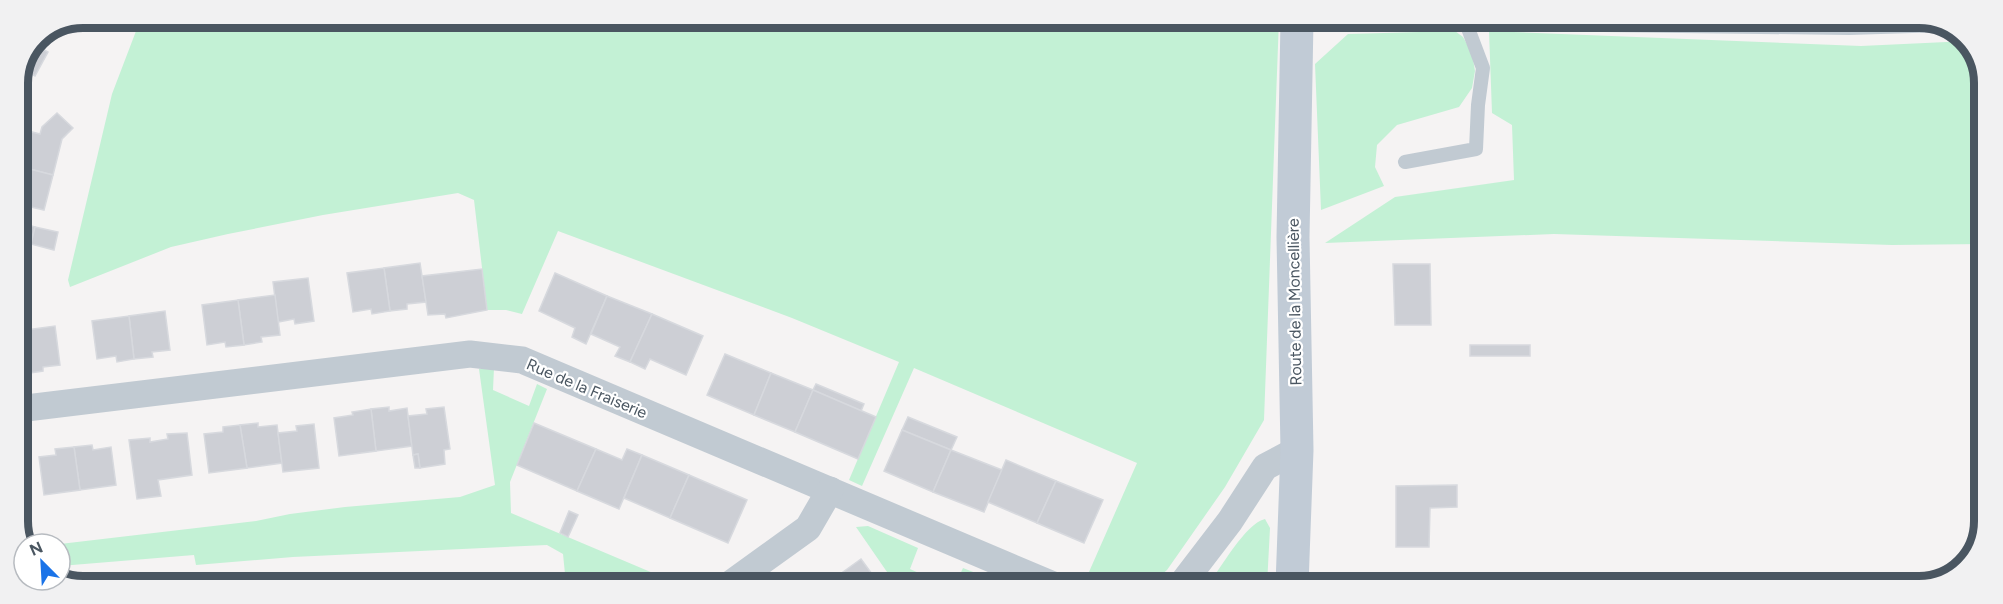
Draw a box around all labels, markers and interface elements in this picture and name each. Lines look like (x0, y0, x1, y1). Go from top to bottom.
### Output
street label: Route de la Moncellière (1284, 218, 1305, 386)
street label: Rue de la Fraiserie (524, 354, 650, 423)
north arrow (12, 532, 72, 592)
text: N (27, 538, 46, 560)

